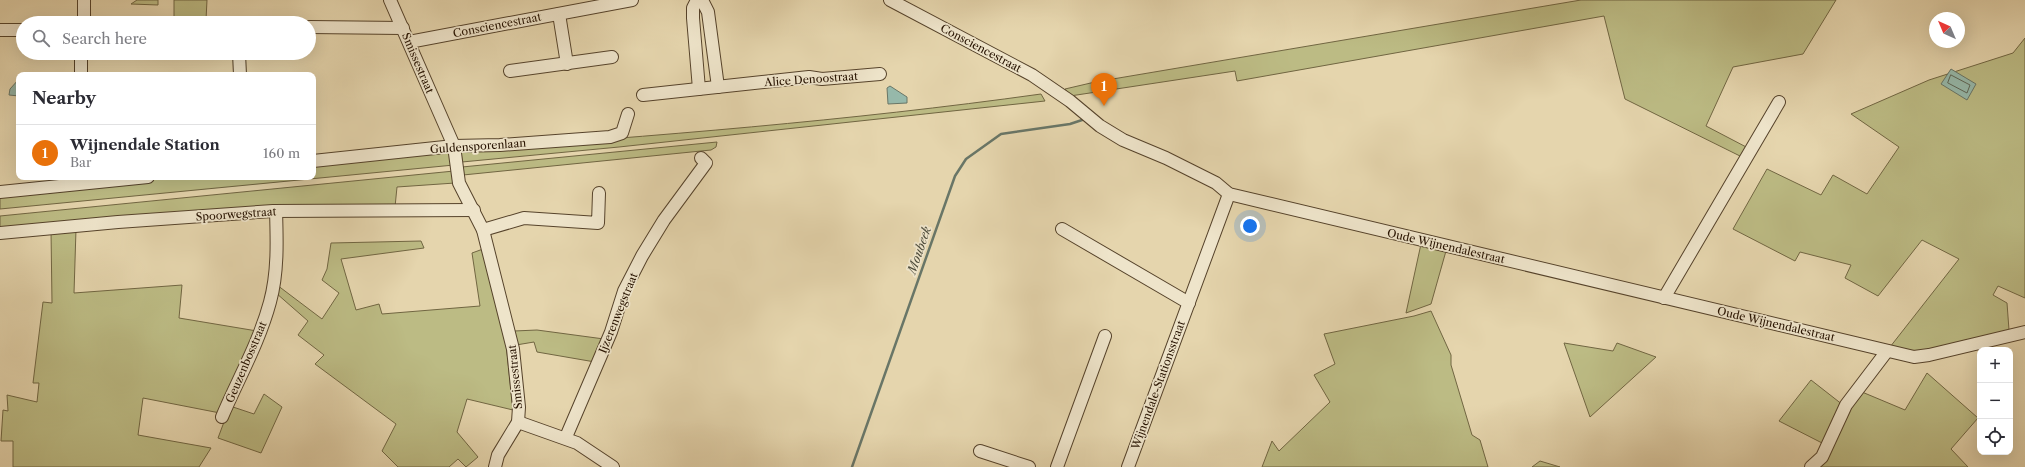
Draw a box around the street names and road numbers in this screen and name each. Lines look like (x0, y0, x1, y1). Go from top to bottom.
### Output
street label: Consciencestraat (452, 10, 542, 40)
street label: Consciencestraat (938, 21, 1024, 75)
street label: Smissestraat (399, 31, 437, 96)
street label: Alice Denoostraat (763, 69, 858, 89)
street label: Guldensporenlaan (429, 136, 527, 156)
street label: Spoorwegstraat (195, 204, 277, 224)
street label: Oude Wijnendalestraat (1386, 226, 1506, 266)
street label: Ijzerenwegstraat (595, 271, 641, 355)
street label: Oude Wijnendalestraat (1716, 304, 1836, 344)
street label: Geuzenbosstraat (222, 319, 270, 405)
street label: Wijnendale-Stationsstraat (1128, 319, 1188, 452)
street label: Smissestraat (505, 344, 525, 410)

